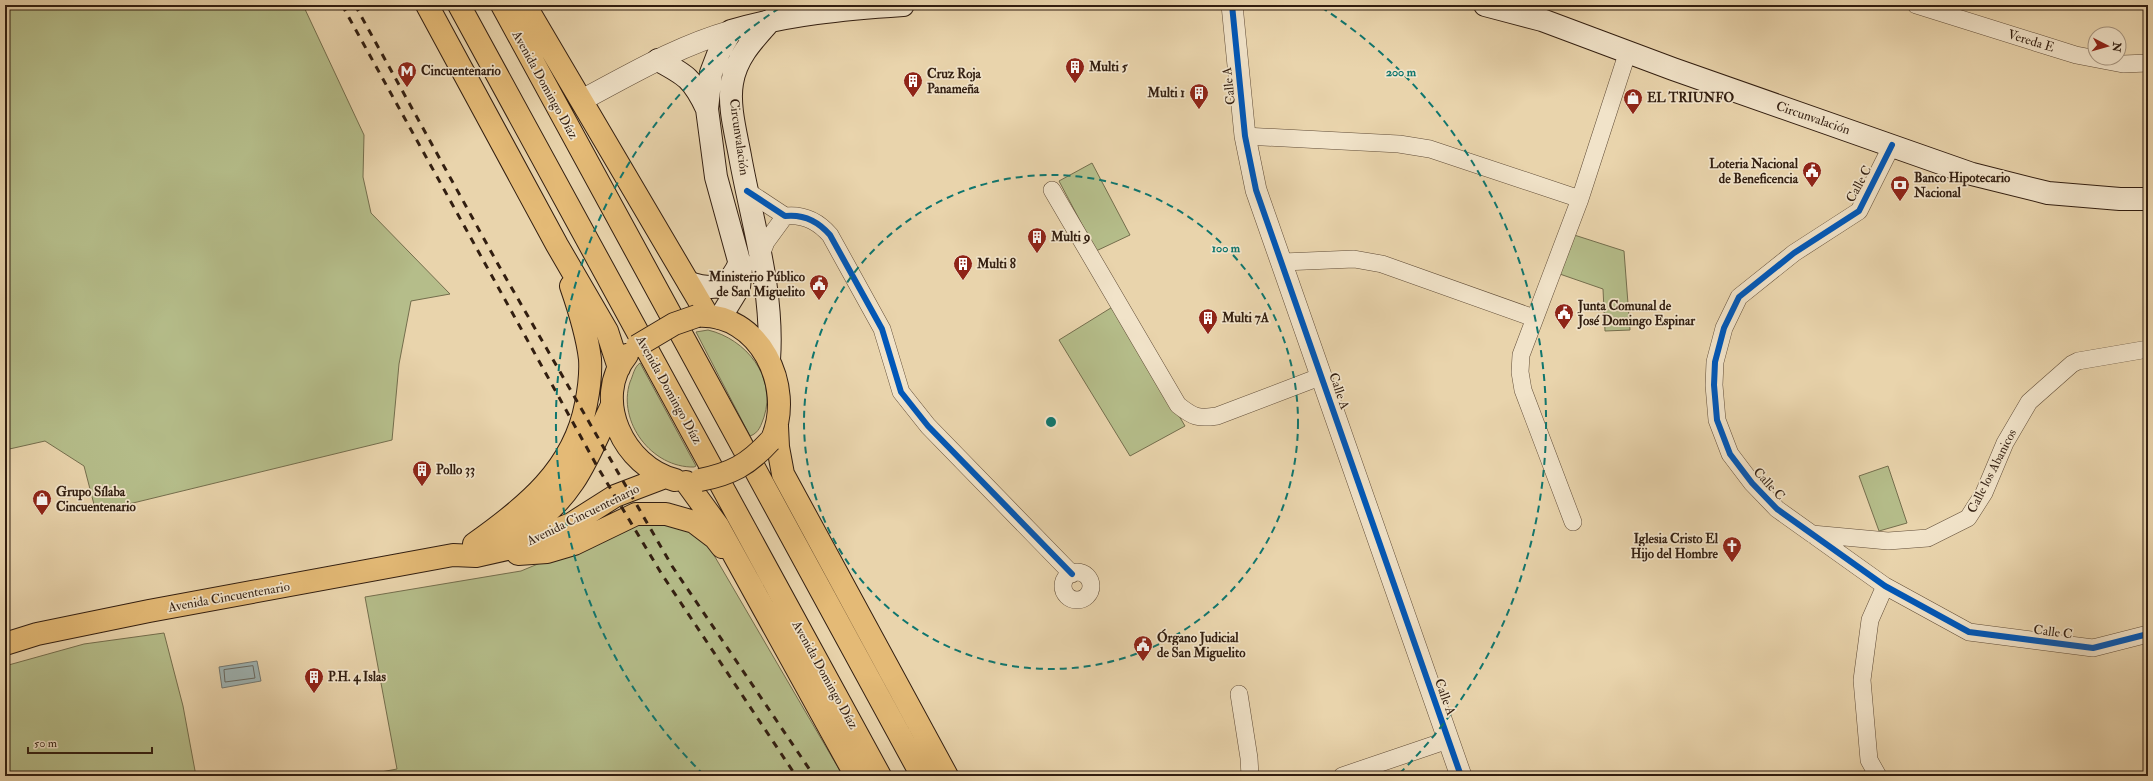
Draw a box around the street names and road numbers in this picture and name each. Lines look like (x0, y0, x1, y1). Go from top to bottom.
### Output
street label: Vereda E (2006, 26, 2056, 56)
street label: Avenida Domingo Díaz (508, 27, 582, 143)
street label: Calle A (1219, 66, 1239, 106)
street label: Circunvalación (726, 98, 752, 177)
street label: Circunvalación (1774, 98, 1852, 138)
street label: Calle C (1843, 163, 1875, 205)
street label: Avenida Domingo Díaz (632, 332, 706, 448)
street label: Calle A (1325, 370, 1353, 412)
street label: Calle los Abanicos (1964, 426, 2020, 516)
street label: Calle C (1750, 464, 1788, 504)
street label: Avenida Cincuentenario (523, 481, 642, 550)
street label: Avenida Cincuentenario (166, 578, 291, 616)
street label: Avenida Domingo Díaz (788, 617, 862, 733)
street label: Calle C (2033, 622, 2073, 642)
street label: Calle A (1431, 676, 1459, 718)

